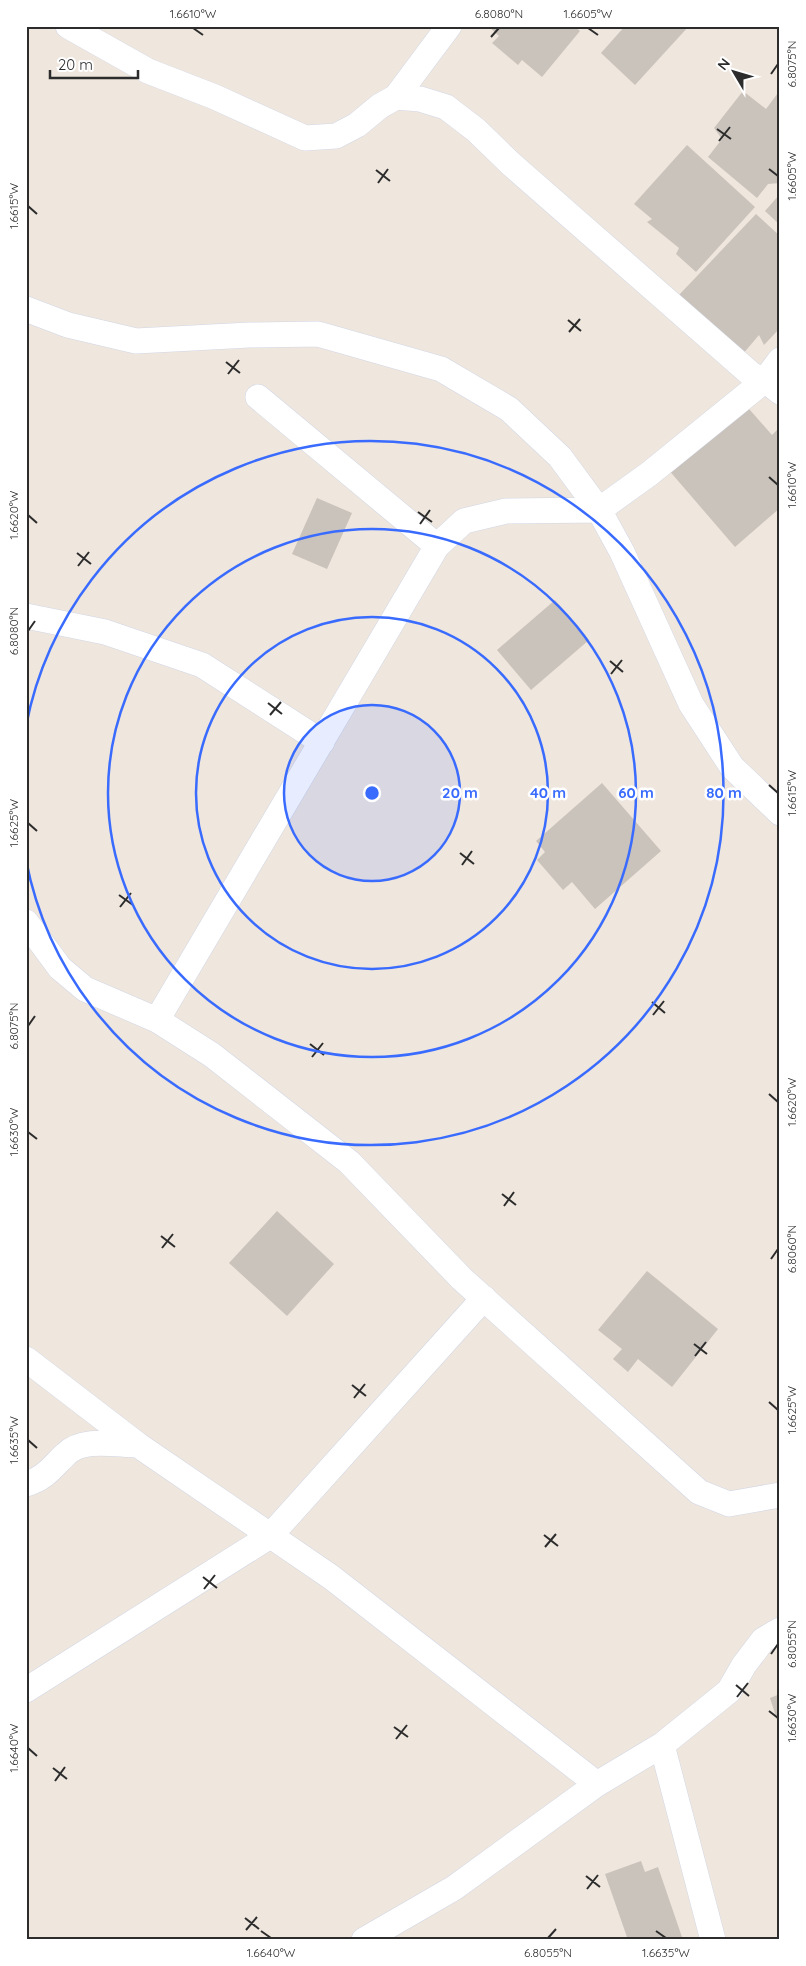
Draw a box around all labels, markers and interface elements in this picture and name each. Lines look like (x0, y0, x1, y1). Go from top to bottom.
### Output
text: 1.6610°W (170, 6, 217, 21)
text: 6.8080°N (475, 6, 523, 21)
text: 1.6605°W (564, 6, 613, 21)
text: 6.8075°N (784, 40, 799, 88)
scale bar (50, 48, 138, 80)
north arrow (708, 48, 758, 98)
text: N (713, 54, 734, 74)
text: 20 m (58, 55, 93, 74)
text: 1.6605°W (784, 151, 799, 200)
text: 1.6615°W (6, 183, 21, 229)
text: 1.6610°W (784, 461, 799, 508)
text: 1.6620°W (6, 490, 21, 539)
text: 6.8080°N (6, 607, 21, 655)
text: 1.6615°W (784, 770, 799, 816)
text: 20 m (442, 783, 478, 802)
text: 40 m (530, 783, 566, 802)
text: 60 m (618, 783, 654, 802)
text: 80 m (706, 783, 742, 802)
centre of rings (363, 784, 381, 802)
text: 1.6625°W (6, 798, 21, 847)
text: 6.8075°N (6, 1002, 21, 1050)
text: 1.6620°W (784, 1077, 799, 1126)
text: 1.6630°W (6, 1107, 21, 1156)
text: 6.8060°N (784, 1225, 799, 1273)
text: 1.6625°W (784, 1385, 799, 1434)
text: 1.6635°W (6, 1416, 21, 1464)
text: 6.8055°N (784, 1620, 799, 1668)
text: 1.6630°W (784, 1693, 799, 1742)
text: 1.6640°W (6, 1723, 21, 1772)
text: 1.6640°W (247, 1945, 296, 1960)
text: 6.8055°N (524, 1945, 572, 1960)
text: 1.6635°W (642, 1945, 690, 1960)

